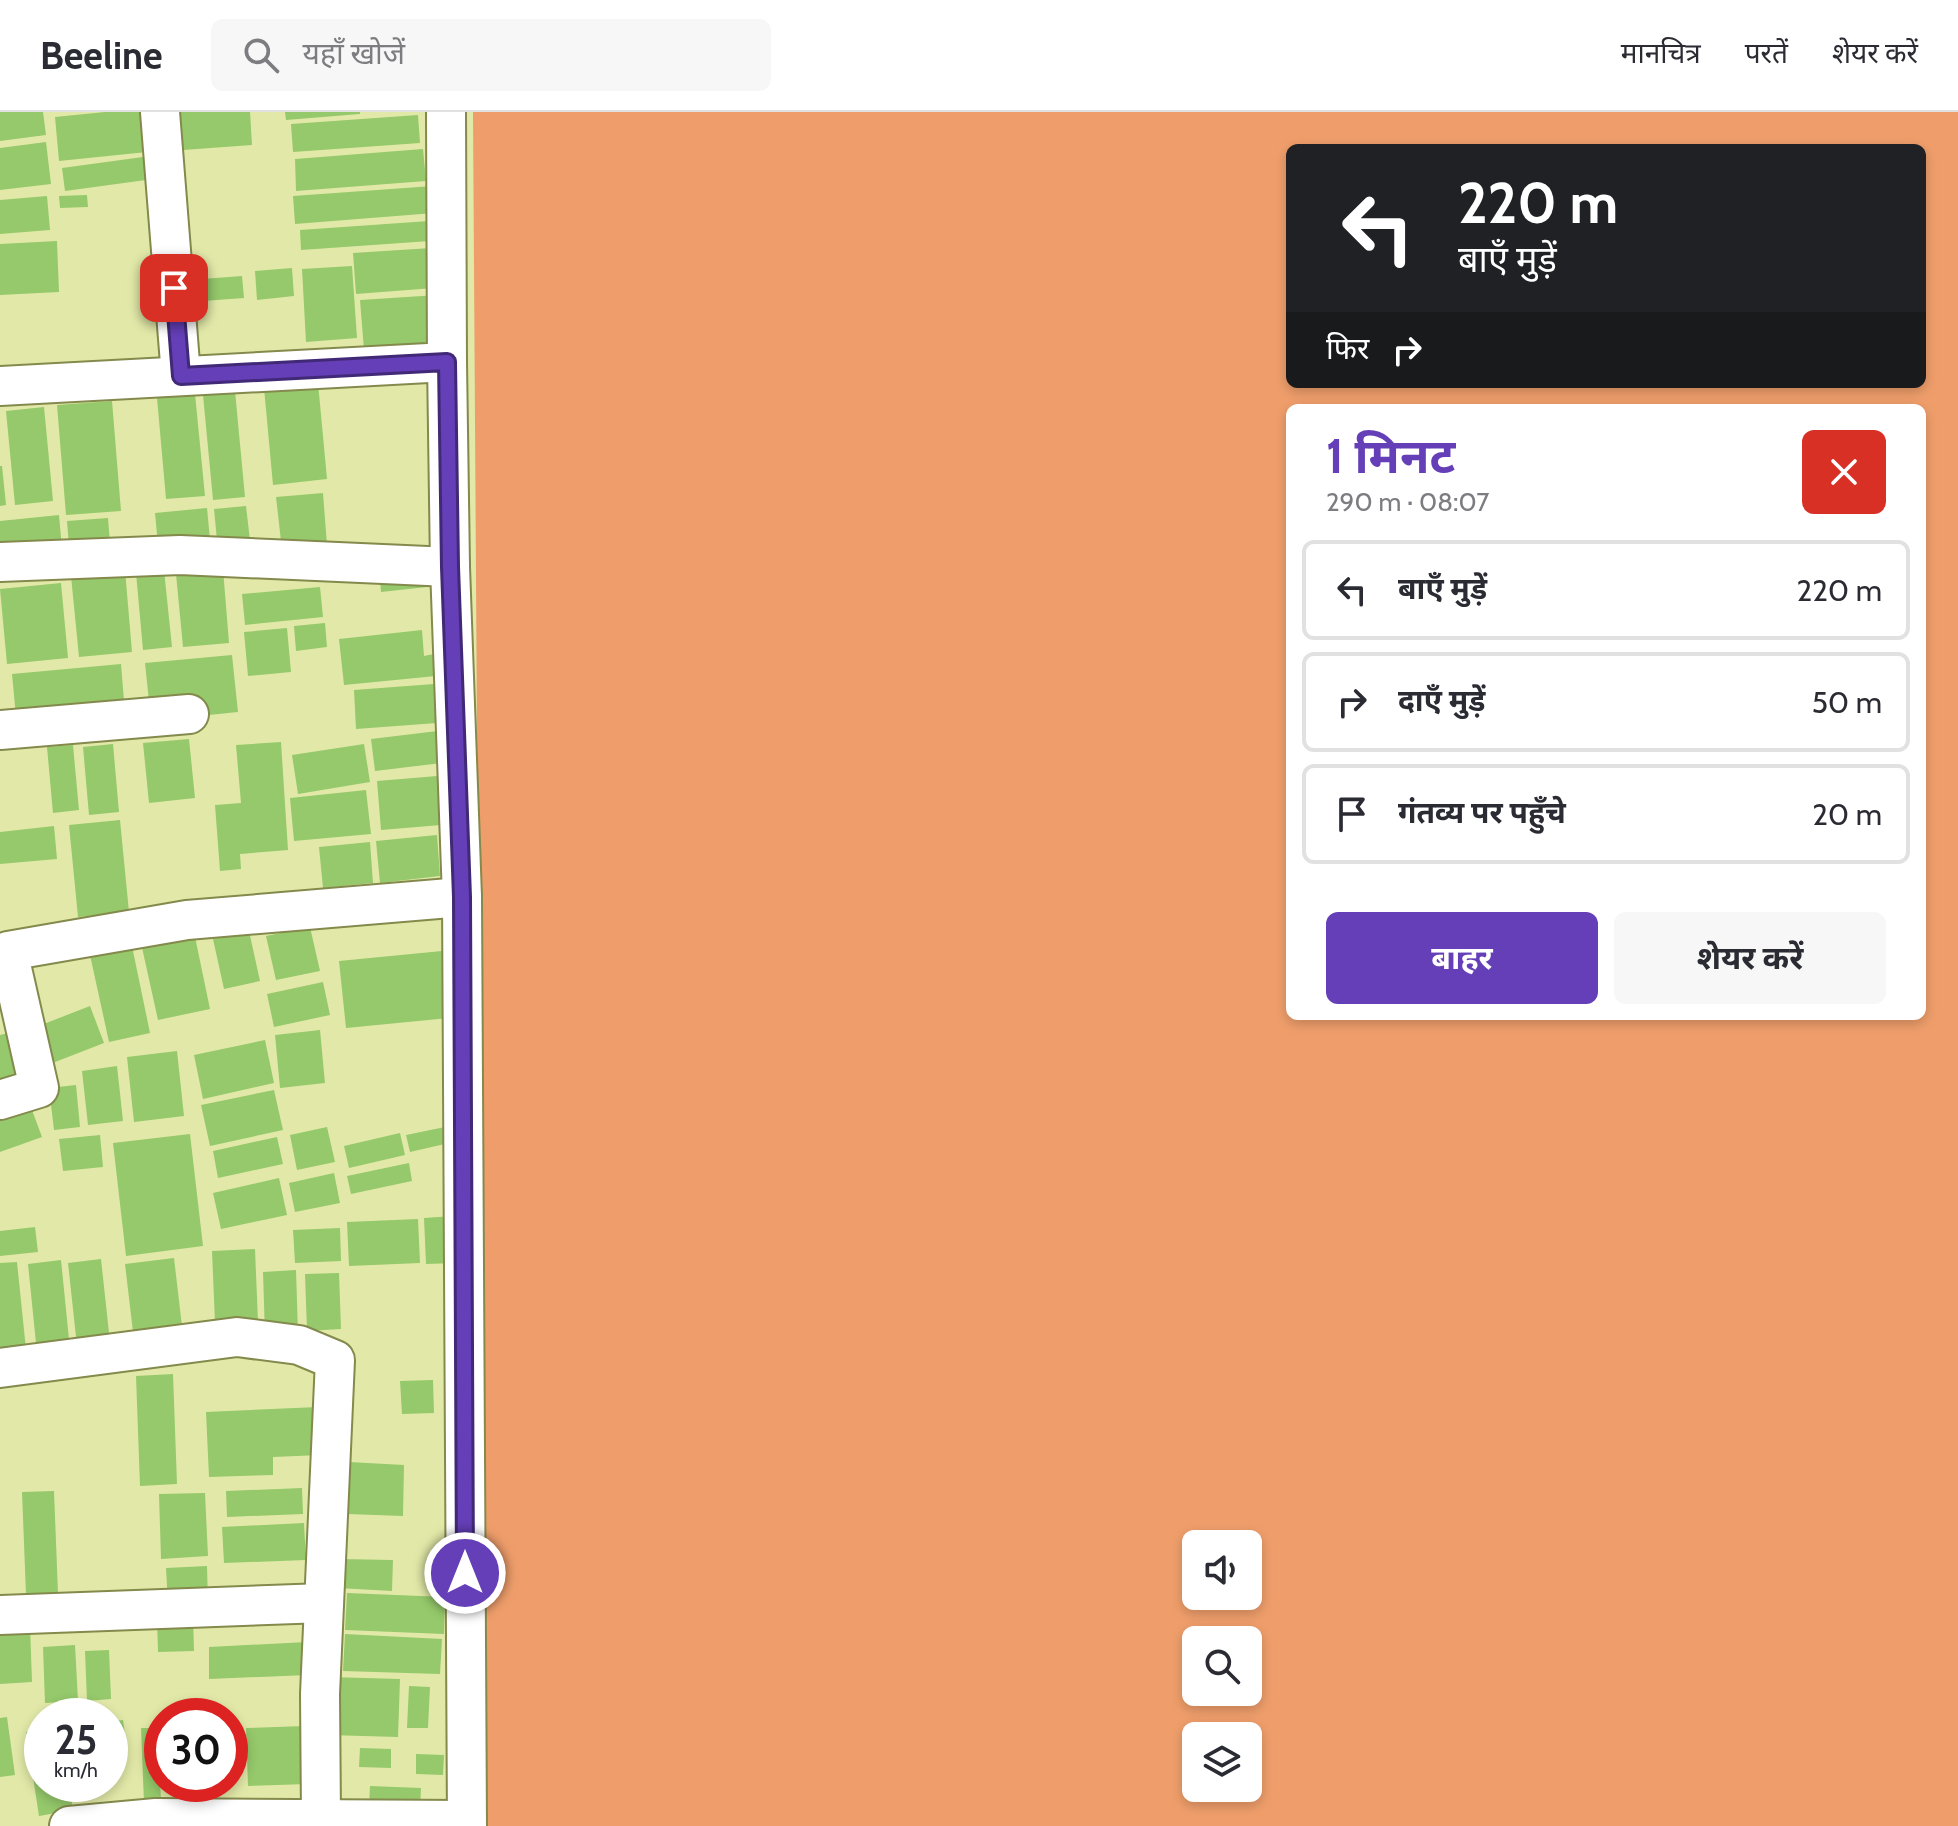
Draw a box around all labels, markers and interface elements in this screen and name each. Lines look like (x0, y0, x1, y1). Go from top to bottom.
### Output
search box (211, 19, 771, 91)
text: Beeline (40, 32, 163, 79)
icon: search (239, 33, 283, 77)
text: यहाँ खोजें (303, 35, 405, 72)
text: मानचित्र (1621, 36, 1701, 70)
text: परतें (1745, 36, 1788, 70)
text: शेयर करें (1832, 36, 1918, 70)
text: 220 m (1458, 169, 1618, 237)
icon: left (1326, 176, 1430, 280)
text: बाएँ मुड़ें (1458, 237, 1557, 281)
pin (140, 254, 208, 322)
icon: arrive (152, 266, 196, 310)
icon: right (1385, 328, 1429, 372)
text: फिर (1326, 330, 1369, 367)
text: 1 मिनट (1326, 427, 1455, 485)
button: close (1802, 430, 1886, 514)
text: 290 m · 08:07 (1326, 486, 1489, 518)
icon: left (1330, 568, 1374, 612)
text: बाएँ मुड़ें (1398, 570, 1487, 607)
text: 220 m (1797, 572, 1882, 609)
icon: right (1330, 680, 1374, 724)
text: दाएँ मुड़ें (1398, 682, 1485, 719)
text: 50 m (1812, 684, 1882, 721)
icon: arrive (1330, 792, 1374, 836)
text: गंतव्य पर पहुँचे (1398, 794, 1566, 831)
text: 20 m (1812, 796, 1882, 833)
button: बाहर (1326, 912, 1598, 1004)
button: शेयर करें (1614, 912, 1886, 1004)
map controls (1182, 1530, 1262, 1802)
button: sound (1182, 1530, 1262, 1610)
position arrow (423, 1531, 507, 1615)
button: search (1182, 1626, 1262, 1706)
speed limit sign: 30 (144, 1698, 248, 1802)
text: 25 (55, 1715, 97, 1764)
button: layers (1182, 1722, 1262, 1802)
text: km/h (54, 1758, 98, 1782)

